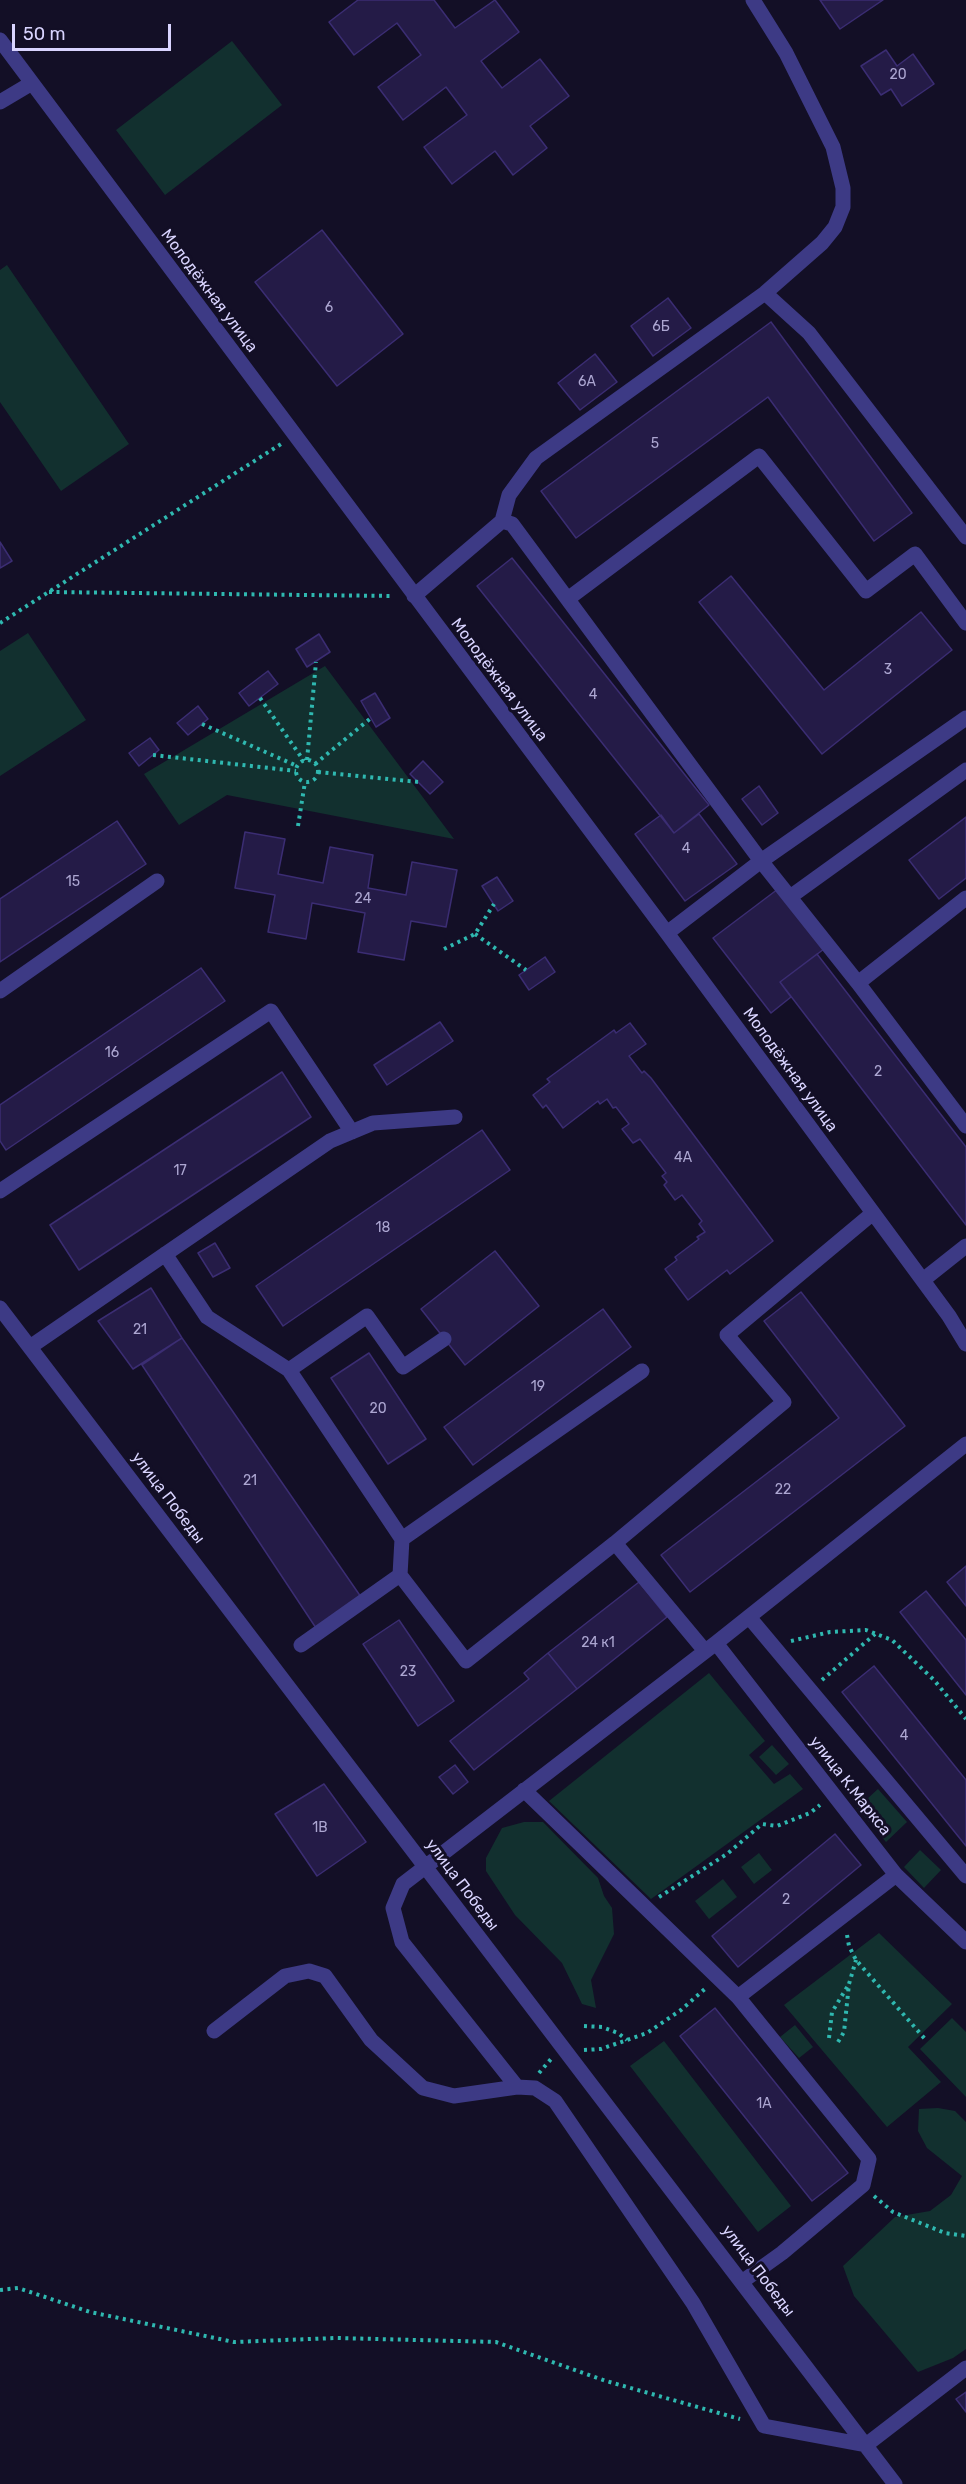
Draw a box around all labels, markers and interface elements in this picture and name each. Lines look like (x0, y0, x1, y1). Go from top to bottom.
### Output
scale bar (15, 12, 174, 50)
text: 50 m (23, 23, 66, 45)
house number: 20 (889, 67, 907, 83)
street label: Молодёжная улица (157, 226, 261, 356)
house number: 6 (325, 300, 333, 316)
house number: 6Б (652, 319, 670, 335)
house number: 6А (578, 374, 596, 390)
house number: 5 (651, 436, 659, 452)
street label: Молодёжная улица (447, 615, 551, 745)
house number: 3 (884, 662, 892, 678)
house number: 4 (589, 687, 597, 703)
house number: 4 (682, 841, 690, 857)
house number: 15 (66, 874, 80, 890)
house number: 24 (355, 891, 371, 907)
street label: Молодёжная улица (739, 1004, 841, 1136)
house number: 16 (105, 1045, 119, 1061)
house number: 2 (874, 1064, 882, 1080)
house number: 4А (674, 1150, 692, 1166)
house number: 17 (173, 1163, 187, 1179)
house number: 18 (376, 1220, 390, 1236)
house number: 21 (133, 1322, 147, 1338)
house number: 19 (531, 1379, 545, 1395)
house number: 20 (369, 1401, 387, 1417)
street label: улица Победы (127, 1448, 209, 1548)
house number: 21 (243, 1473, 257, 1489)
house number: 22 (775, 1482, 791, 1498)
house number: 24 к1 (581, 1635, 615, 1651)
house number: 23 (400, 1664, 416, 1680)
house number: 4 (900, 1728, 908, 1744)
street label: улица К.Маркса (805, 1732, 895, 1840)
house number: 1В (312, 1820, 328, 1836)
street label: улица Победы (421, 1835, 503, 1935)
house number: 2 (782, 1892, 790, 1908)
house number: 1А (756, 2096, 772, 2112)
street label: улица Победы (717, 2221, 799, 2321)

